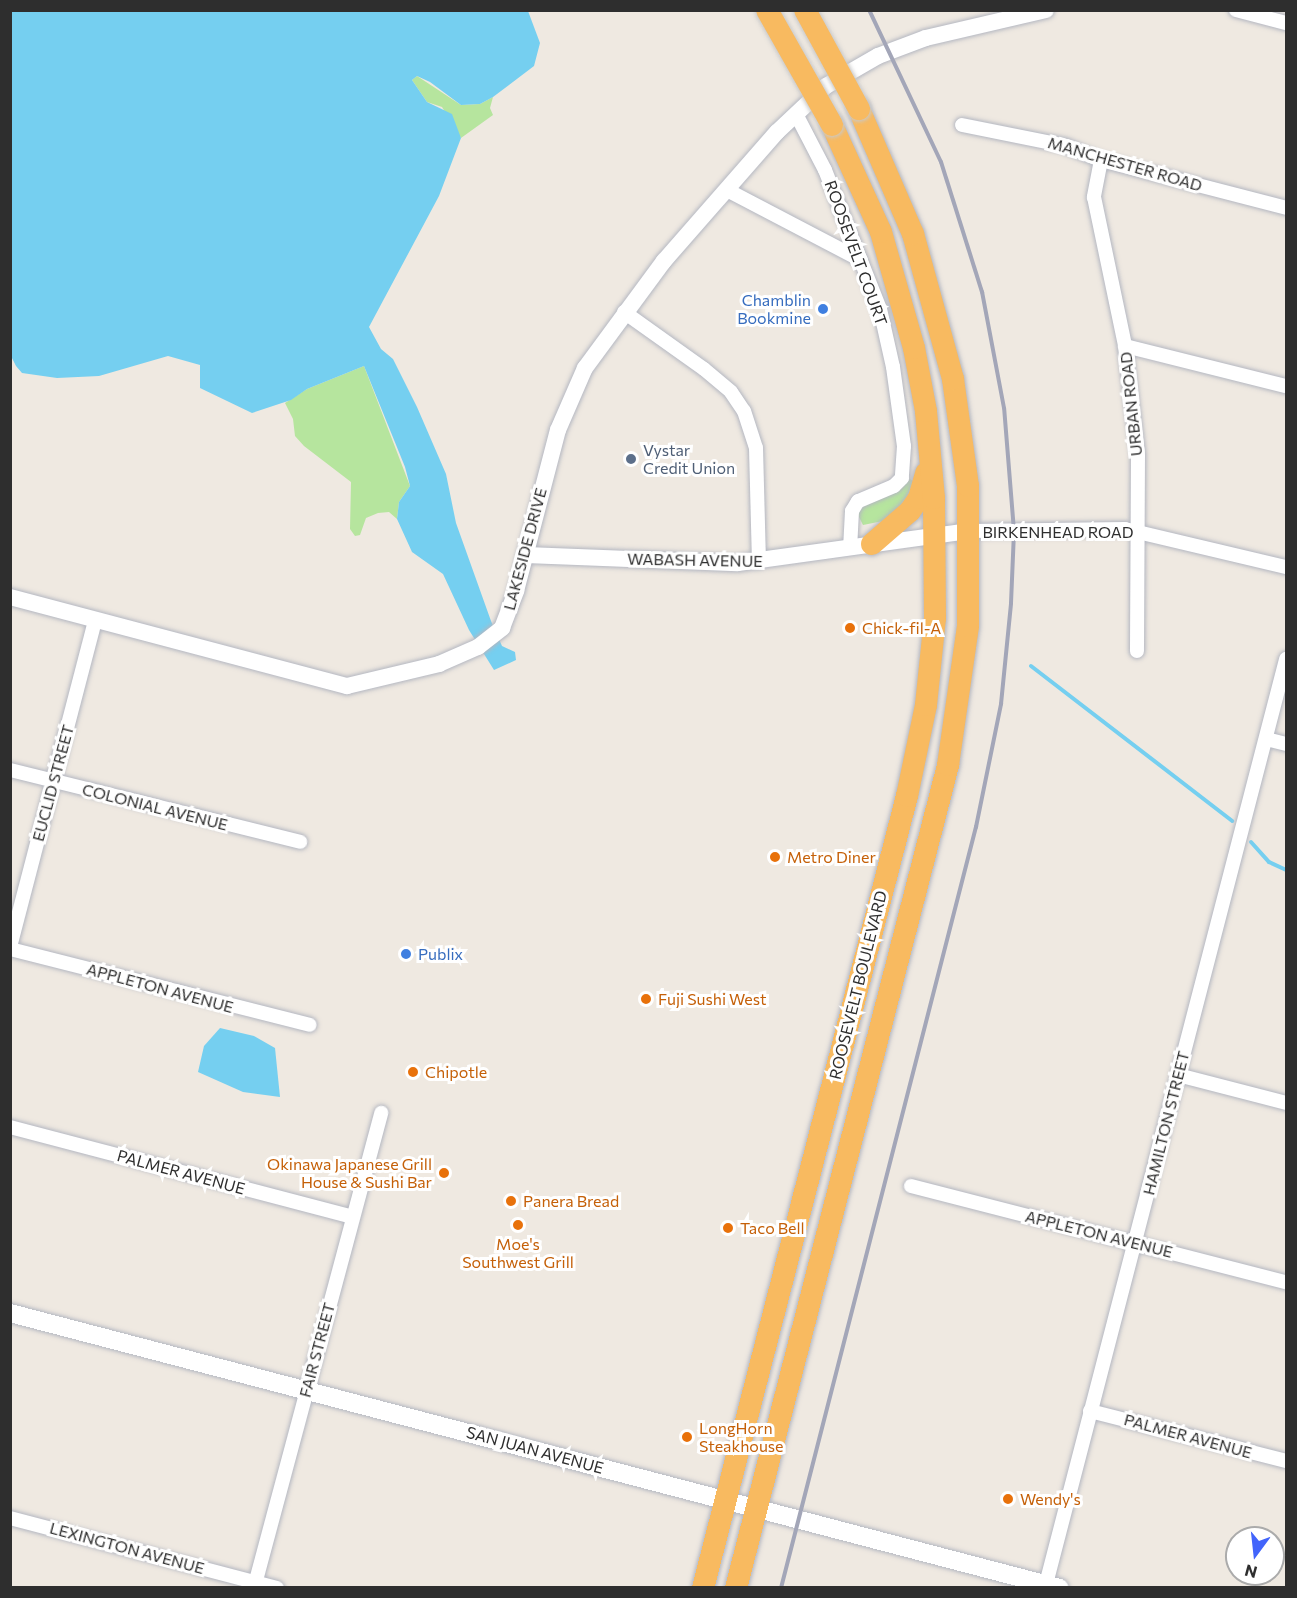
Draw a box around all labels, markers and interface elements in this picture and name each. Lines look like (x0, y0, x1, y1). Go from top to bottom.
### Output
street label: MANCHESTER ROAD (1046, 133, 1204, 195)
street label: ROOSEVELT COURT (821, 178, 891, 328)
place label: Chamblin Bookmine (737, 290, 811, 328)
marker: Chamblin Bookmine (816, 302, 830, 316)
street label: URBAN ROAD (1116, 351, 1146, 457)
place label: Vystar Credit Union (643, 440, 735, 478)
marker: Vystar Credit Union (624, 452, 638, 466)
street label: LAKESIDE DRIVE (499, 486, 551, 612)
street label: BIRKENHEAD ROAD (982, 522, 1134, 542)
street label: WABASH AVENUE (627, 549, 763, 571)
place label: Chick-fil-A (862, 618, 941, 638)
marker: Chick-fil-A (843, 621, 857, 635)
street label: EUCLID STREET (28, 723, 78, 843)
street label: COLONIAL AVENUE (80, 780, 230, 834)
place label: Metro Diner (787, 847, 876, 867)
marker: Metro Diner (768, 850, 782, 864)
street label: ROOSEVELT BOULEVARD (825, 889, 891, 1081)
place label: Publix (418, 944, 463, 964)
marker: Publix (399, 947, 413, 961)
street label: APPLETON AVENUE (84, 959, 236, 1017)
place label: Fuji Sushi West (658, 989, 767, 1009)
marker: Fuji Sushi West (639, 992, 653, 1006)
street label: HAMILTON STREET (1139, 1049, 1193, 1197)
place label: Chipotle (425, 1062, 487, 1082)
marker: Chipotle (406, 1065, 420, 1079)
street label: PALMER AVENUE (115, 1146, 247, 1198)
place label: Okinawa Japanese Grill House & Sushi Bar (267, 1154, 432, 1192)
marker: Okinawa Japanese Grill House & Sushi Bar (437, 1166, 451, 1180)
place label: Panera Bread (523, 1191, 619, 1211)
marker: Panera Bread (504, 1194, 518, 1208)
street label: APPLETON AVENUE (1023, 1206, 1175, 1262)
marker: Moe's Southwest Grill (511, 1218, 525, 1232)
place label: Taco Bell (740, 1218, 805, 1238)
marker: Taco Bell (721, 1221, 735, 1235)
place label: Moe's Southwest Grill (462, 1234, 574, 1272)
street label: FAIR STREET (295, 1301, 339, 1399)
street label: PALMER AVENUE (1122, 1410, 1254, 1462)
place label: LongHorn Steakhouse (699, 1418, 784, 1456)
street label: SAN JUAN AVENUE (464, 1422, 606, 1478)
marker: LongHorn Steakhouse (680, 1430, 694, 1444)
place label: Wendy's (1020, 1489, 1081, 1509)
marker: Wendy's (1001, 1492, 1015, 1506)
street label: LEXINGTON AVENUE (48, 1518, 206, 1578)
north arrow (1225, 1526, 1285, 1586)
text: N (1242, 1561, 1259, 1583)

